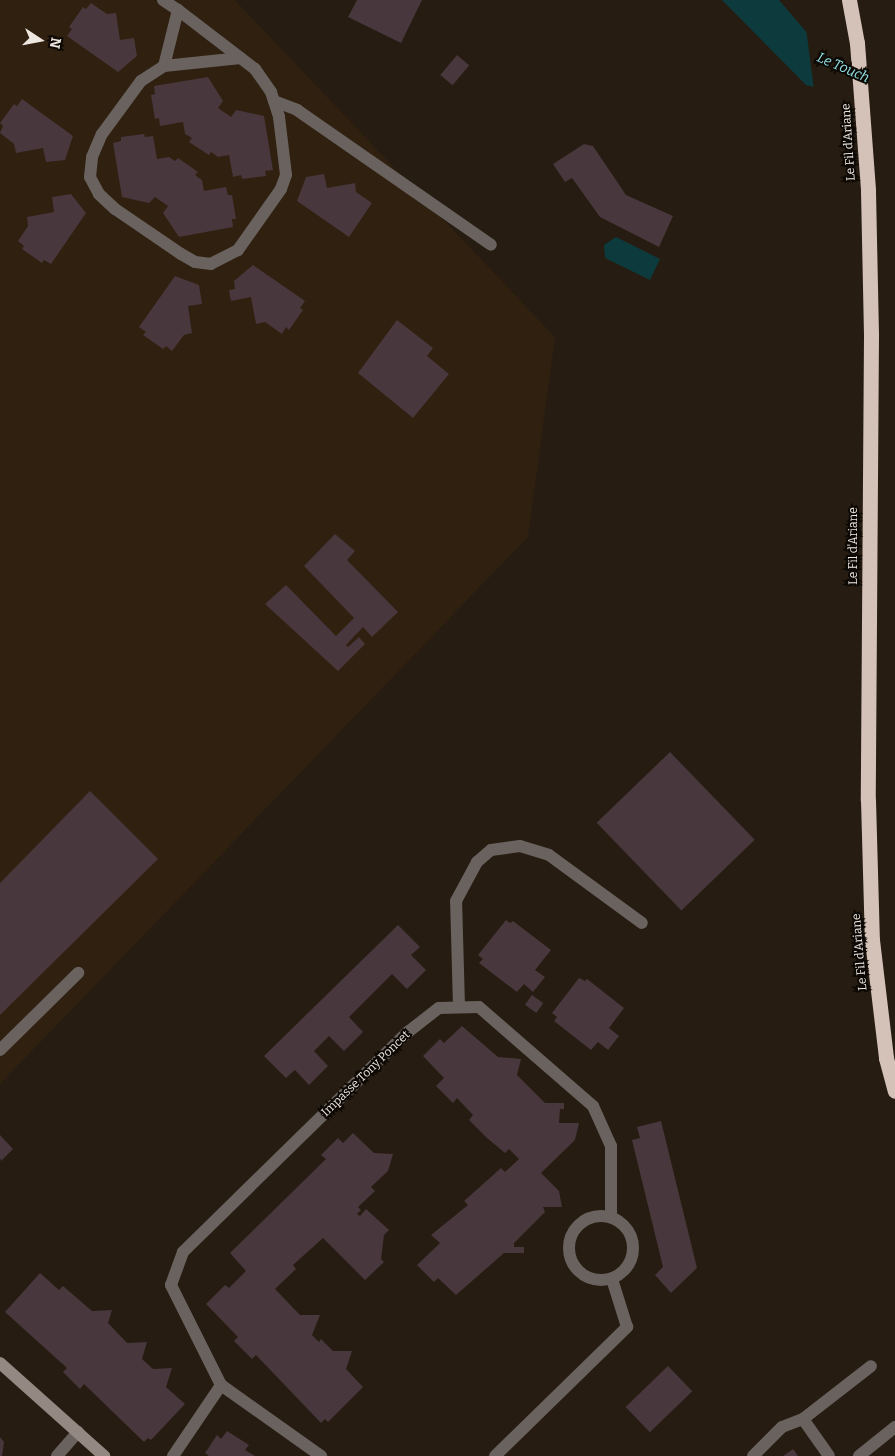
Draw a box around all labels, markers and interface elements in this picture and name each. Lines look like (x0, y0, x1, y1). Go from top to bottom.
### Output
north arrow (15, 15, 65, 65)
text: N (46, 36, 65, 50)
water label: Le Touch (814, 49, 872, 87)
street label: Le Fil d'Ariane (839, 103, 859, 181)
street label: Le Fil d'Ariane (847, 507, 861, 585)
street label: Le Fil d'Ariane (849, 913, 871, 991)
street label: Impasse Tony Poncet (319, 1028, 413, 1120)

